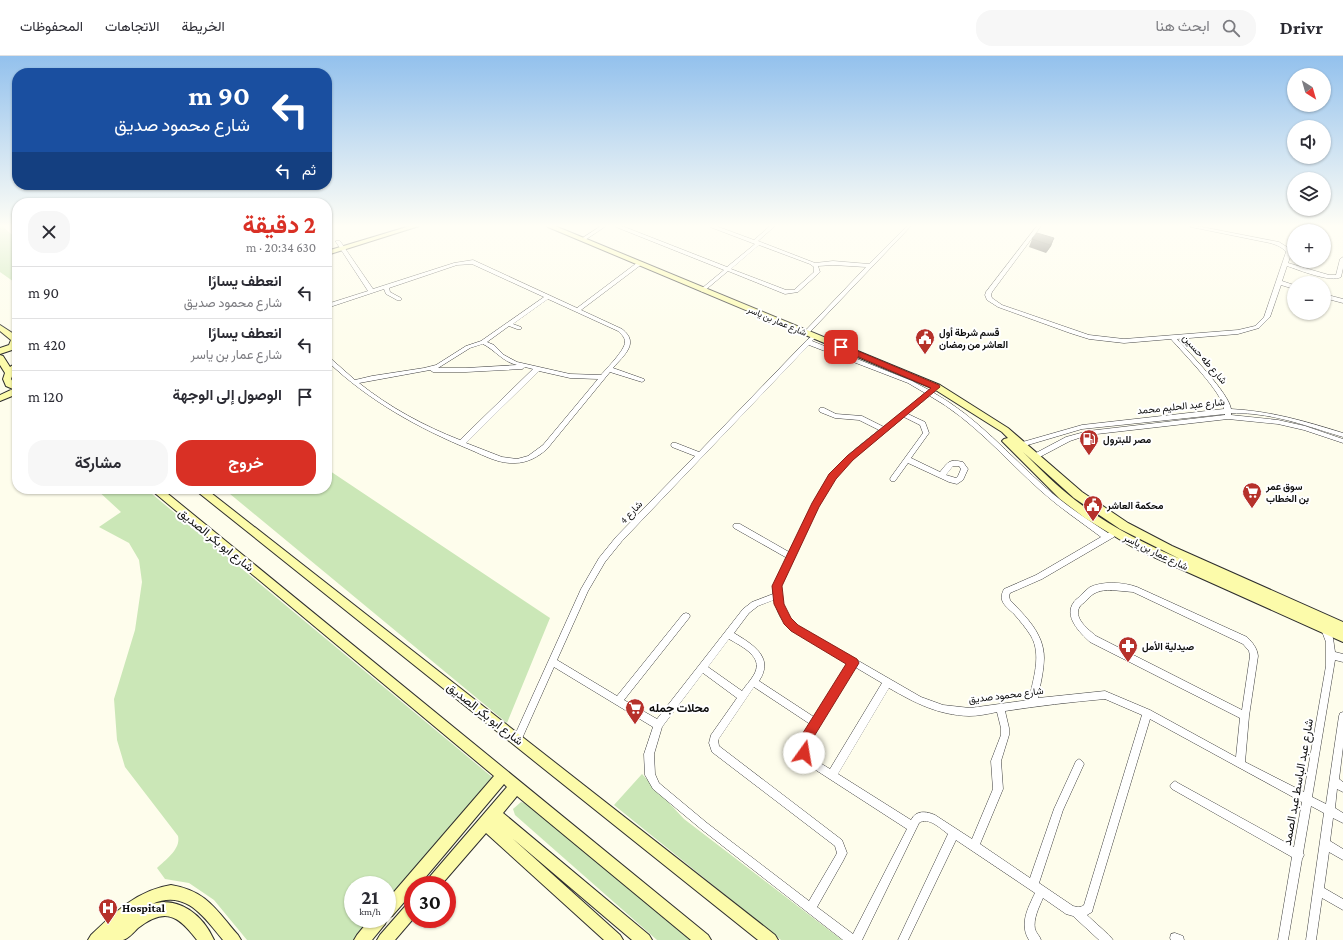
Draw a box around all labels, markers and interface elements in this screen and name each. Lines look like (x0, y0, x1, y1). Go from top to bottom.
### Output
search box (976, 10, 1256, 46)
icon: search (1220, 17, 1242, 39)
text: Drivr (1280, 17, 1323, 38)
text: المحفوظات (20, 18, 83, 34)
text: الاتجاهات (105, 18, 159, 34)
text: الخريطة (181, 18, 225, 34)
text: ابحث هنا (1156, 18, 1210, 34)
north arrow (1287, 68, 1331, 112)
map controls (1287, 68, 1331, 320)
text: 90 m (189, 80, 250, 111)
icon: left (264, 84, 316, 136)
text: شارع محمود صديق (114, 115, 250, 135)
button: sound (1287, 120, 1331, 164)
icon: left (272, 160, 294, 182)
text: ثم (302, 162, 316, 178)
button: layers (1287, 172, 1331, 216)
button: close (28, 211, 70, 253)
text: 2 دقيقة (243, 211, 316, 238)
button: + (1287, 224, 1331, 268)
text: 630 m · 20:34 (246, 240, 316, 255)
text: انعطف يسارًا (208, 273, 282, 289)
button: − (1287, 276, 1331, 320)
icon: left (294, 282, 316, 304)
text: 90 m (28, 285, 59, 301)
text: شارع محمود صديق (184, 295, 282, 310)
street label: شارع عمار بن ياسر (745, 304, 808, 339)
text: انعطف يسارًا (208, 325, 282, 341)
public building icon: قسم شرطة أول العاشر من رمضان (914, 327, 936, 355)
place label: قسم شرطة أول العاشر من رمضان (939, 327, 1008, 351)
pin (824, 330, 858, 364)
street label: شارع طه حسين (1180, 332, 1230, 387)
icon: left (294, 334, 316, 356)
icon: arrive (830, 336, 852, 358)
text: 420 m (28, 337, 66, 353)
text: شارع عمار بن ياسر (191, 347, 282, 362)
icon: arrive (294, 386, 316, 408)
text: الوصول إلى الوجهة (173, 387, 282, 403)
text: 120 m (28, 389, 64, 405)
street label: شارع عبد الحليم محمد (1137, 396, 1226, 417)
fuel station icon: مصر للبترول (1078, 428, 1100, 456)
place label: مصر للبترول (1103, 434, 1152, 446)
button: مشاركة (28, 440, 168, 486)
button: خروج (176, 440, 316, 486)
supermarket icon: سوق عمر بن الخطاب (1241, 481, 1263, 509)
place label: سوق عمر بن الخطاب (1265, 481, 1309, 505)
public building icon: محكمة العاشر (1082, 494, 1104, 522)
street label: شارع 4 (618, 498, 645, 526)
place label: محكمة العاشر (1106, 500, 1164, 512)
street label: شارع ابو بكر الصديق (174, 505, 256, 576)
street label: شارع عمار بن ياسر (1121, 531, 1190, 573)
pharmacy icon: صيدلية الأمل (1117, 635, 1139, 663)
place label: صيدلية الأمل (1142, 641, 1195, 653)
street label: شارع ابو بكر الصديق (443, 680, 526, 750)
street label: شارع محمود صديق (968, 685, 1044, 706)
supermarket icon: محلات جمله (624, 697, 646, 725)
place label: محلات جمله (649, 701, 710, 715)
street label: شارع عبد الباسط عبد الصمد (1280, 717, 1318, 847)
position arrow (783, 732, 825, 774)
speed limit sign: 30 (404, 876, 456, 928)
text: 21 (361, 886, 379, 908)
hospital icon: Hospital (97, 897, 119, 925)
place label: Hospital (122, 901, 166, 915)
text: km/h (359, 906, 381, 917)

